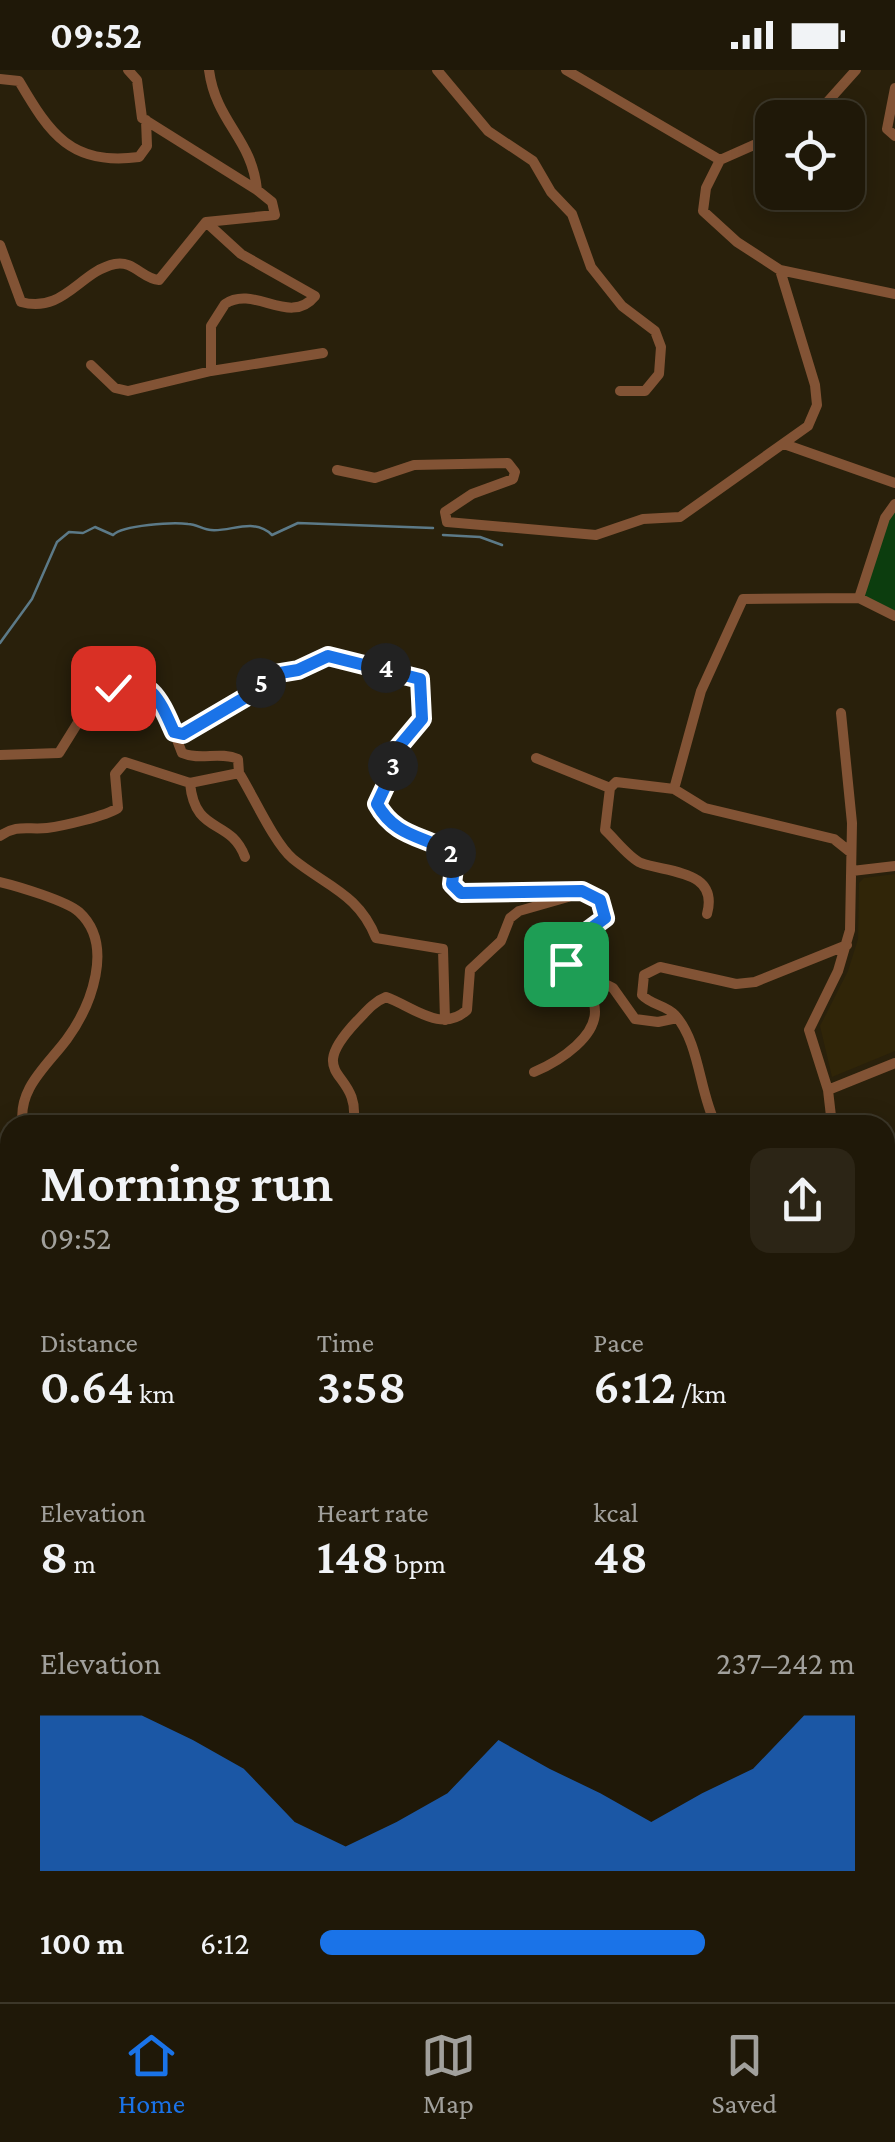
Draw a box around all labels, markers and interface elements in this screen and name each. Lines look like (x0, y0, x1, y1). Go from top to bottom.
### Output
text: 09:52 (50, 14, 142, 56)
map controls (755, 100, 865, 210)
button: locate (755, 100, 865, 210)
pin: 4 (361, 643, 411, 693)
pin (71, 646, 156, 731)
text: 4 (378, 652, 394, 683)
pin: 5 (236, 658, 286, 708)
icon: check (86, 661, 141, 716)
text: 5 (254, 667, 268, 698)
pin: 3 (368, 741, 418, 791)
text: 3 (386, 750, 400, 781)
pin: 2 (426, 828, 476, 878)
text: 2 (444, 837, 458, 868)
pin (524, 922, 609, 1007)
icon: arrive (539, 937, 594, 992)
button: share (750, 1148, 855, 1253)
text: Morning run (40, 1152, 333, 1213)
text: 09:52 (40, 1220, 111, 1256)
text: Distance (40, 1327, 138, 1358)
text: Time (317, 1327, 374, 1358)
text: Pace (593, 1327, 644, 1358)
text: 0.64 (40, 1358, 134, 1414)
text: 3:58 (317, 1358, 406, 1414)
text: 6:12 (593, 1358, 676, 1414)
text: km (134, 1378, 175, 1409)
text: /km (676, 1378, 727, 1409)
text: Elevation (40, 1497, 146, 1528)
text: Heart rate (317, 1497, 429, 1528)
text: kcal (593, 1497, 638, 1528)
text: 8 (40, 1528, 68, 1584)
text: 148 (317, 1528, 389, 1584)
text: 48 (593, 1528, 648, 1584)
text: m (68, 1548, 96, 1579)
text: bpm (389, 1548, 446, 1579)
text: Elevation (40, 1645, 161, 1681)
text: 237–242 m (716, 1645, 855, 1681)
text: 100 m (40, 1925, 124, 1961)
text: 6:12 (200, 1925, 249, 1961)
tab: Home (118, 2028, 185, 2119)
tab: Map (421, 2028, 476, 2119)
tab: Saved (711, 2028, 777, 2119)

